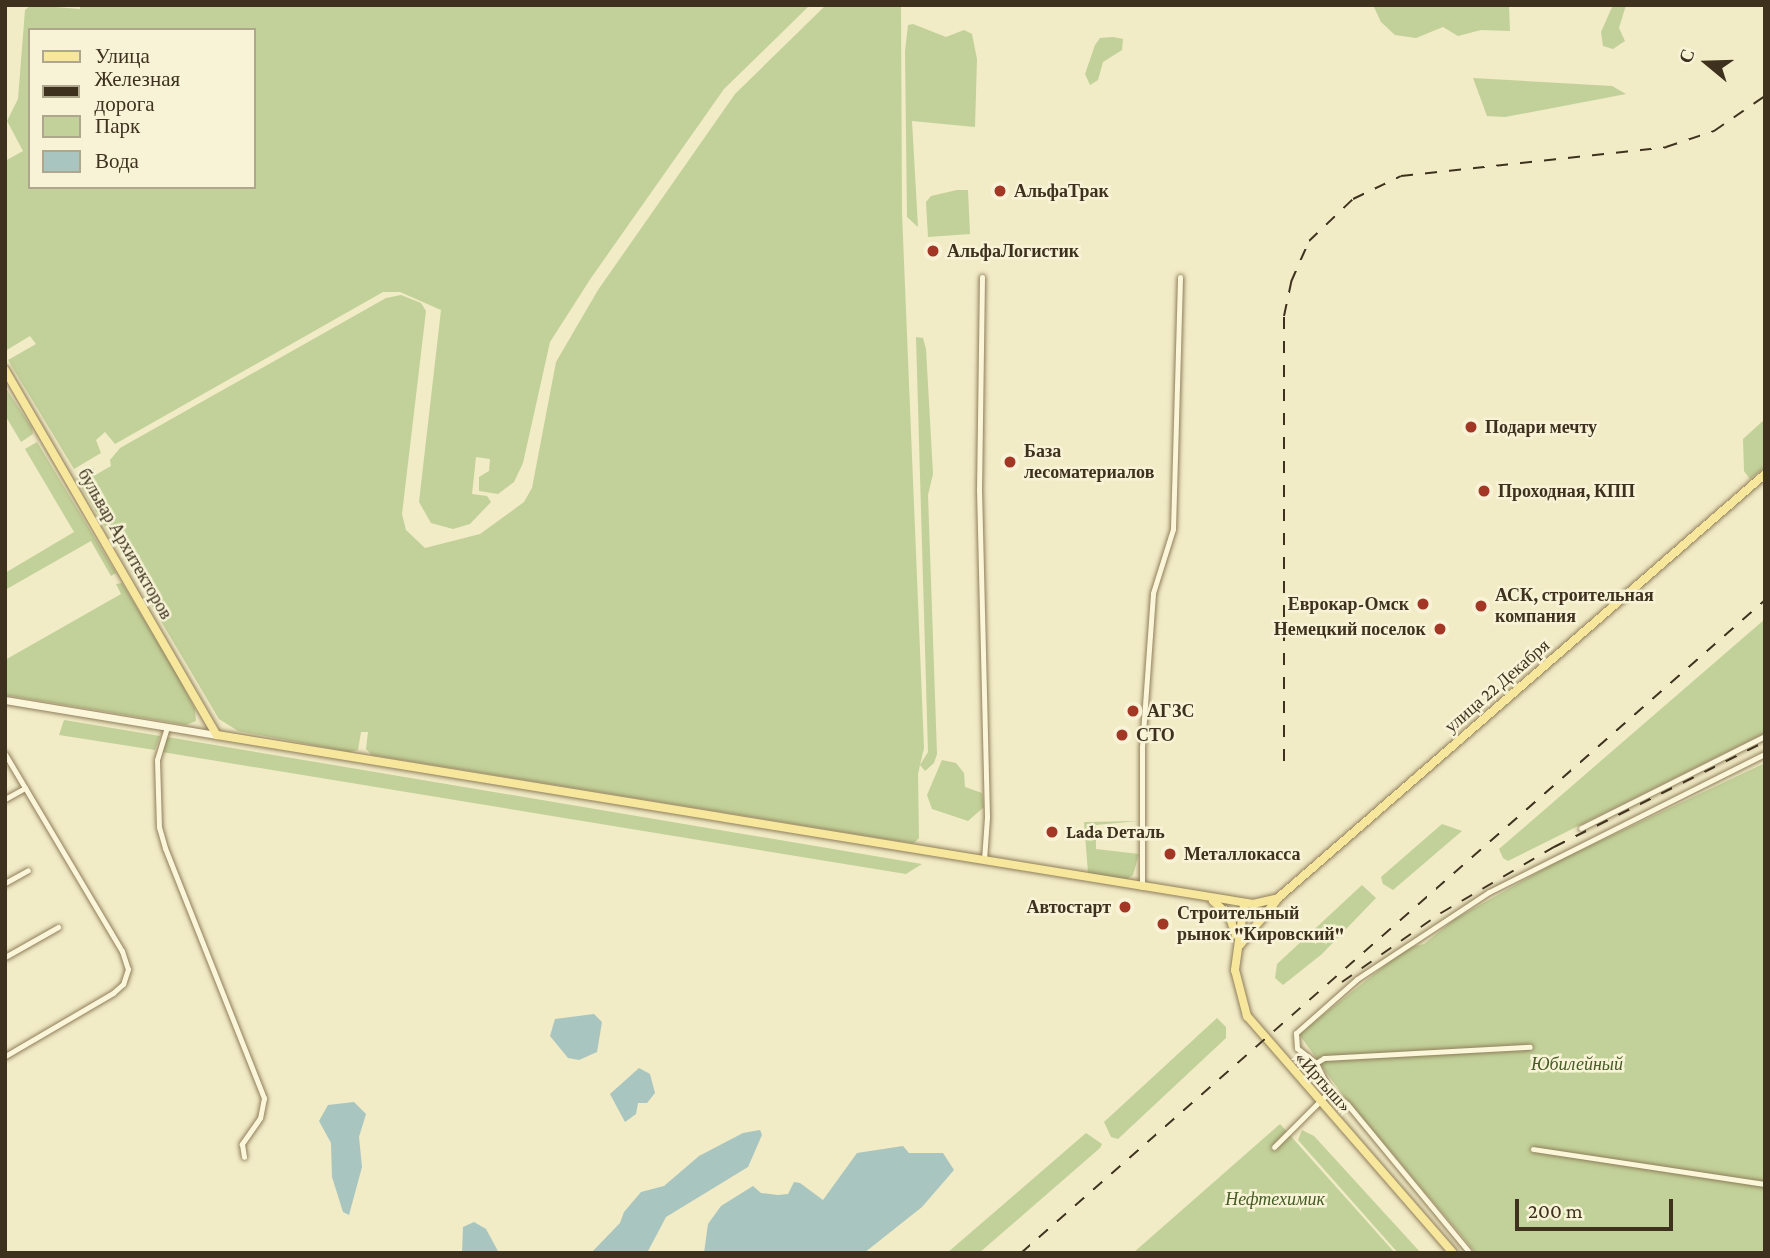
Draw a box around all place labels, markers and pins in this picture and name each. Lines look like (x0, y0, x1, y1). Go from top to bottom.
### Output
place label: АльфаТрак (1014, 180, 1109, 202)
marker: АльфаТрак (992, 183, 1008, 199)
place label: АльфаЛогистик (947, 240, 1079, 262)
marker: АльфаЛогистик (925, 243, 941, 259)
place label: Подари мечту (1485, 416, 1597, 438)
marker: Подари мечту (1463, 419, 1479, 435)
place label: База лесоматериалов (1024, 441, 1154, 484)
marker: База лесоматериалов (1002, 454, 1018, 470)
place label: Проходная, КПП (1498, 480, 1635, 502)
marker: Проходная, КПП (1476, 483, 1492, 499)
place label: АСК, строительная компания (1495, 585, 1654, 628)
place label: Еврокар-Омск (1288, 593, 1409, 615)
marker: Еврокар-Омск (1415, 596, 1431, 612)
marker: АСК, строительная компания (1473, 598, 1489, 614)
place label: Немецкий поселок (1274, 618, 1426, 640)
marker: Немецкий поселок (1432, 621, 1448, 637)
place label: АГЗС (1147, 700, 1194, 722)
marker: АГЗС (1125, 703, 1141, 719)
place label: СТО (1136, 724, 1175, 746)
marker: СТО (1114, 727, 1130, 743)
place label: Lada Dеталь (1066, 821, 1165, 843)
marker: Lada Dеталь (1044, 824, 1060, 840)
place label: Металлокасса (1184, 843, 1300, 865)
marker: Металлокасса (1162, 846, 1178, 862)
place label: Автостарт (1026, 896, 1111, 918)
marker: Автостарт (1117, 899, 1133, 915)
place label: Строительный рынок "Кировский" (1177, 903, 1344, 946)
marker: Строительный рынок "Кировский" (1155, 916, 1171, 932)

